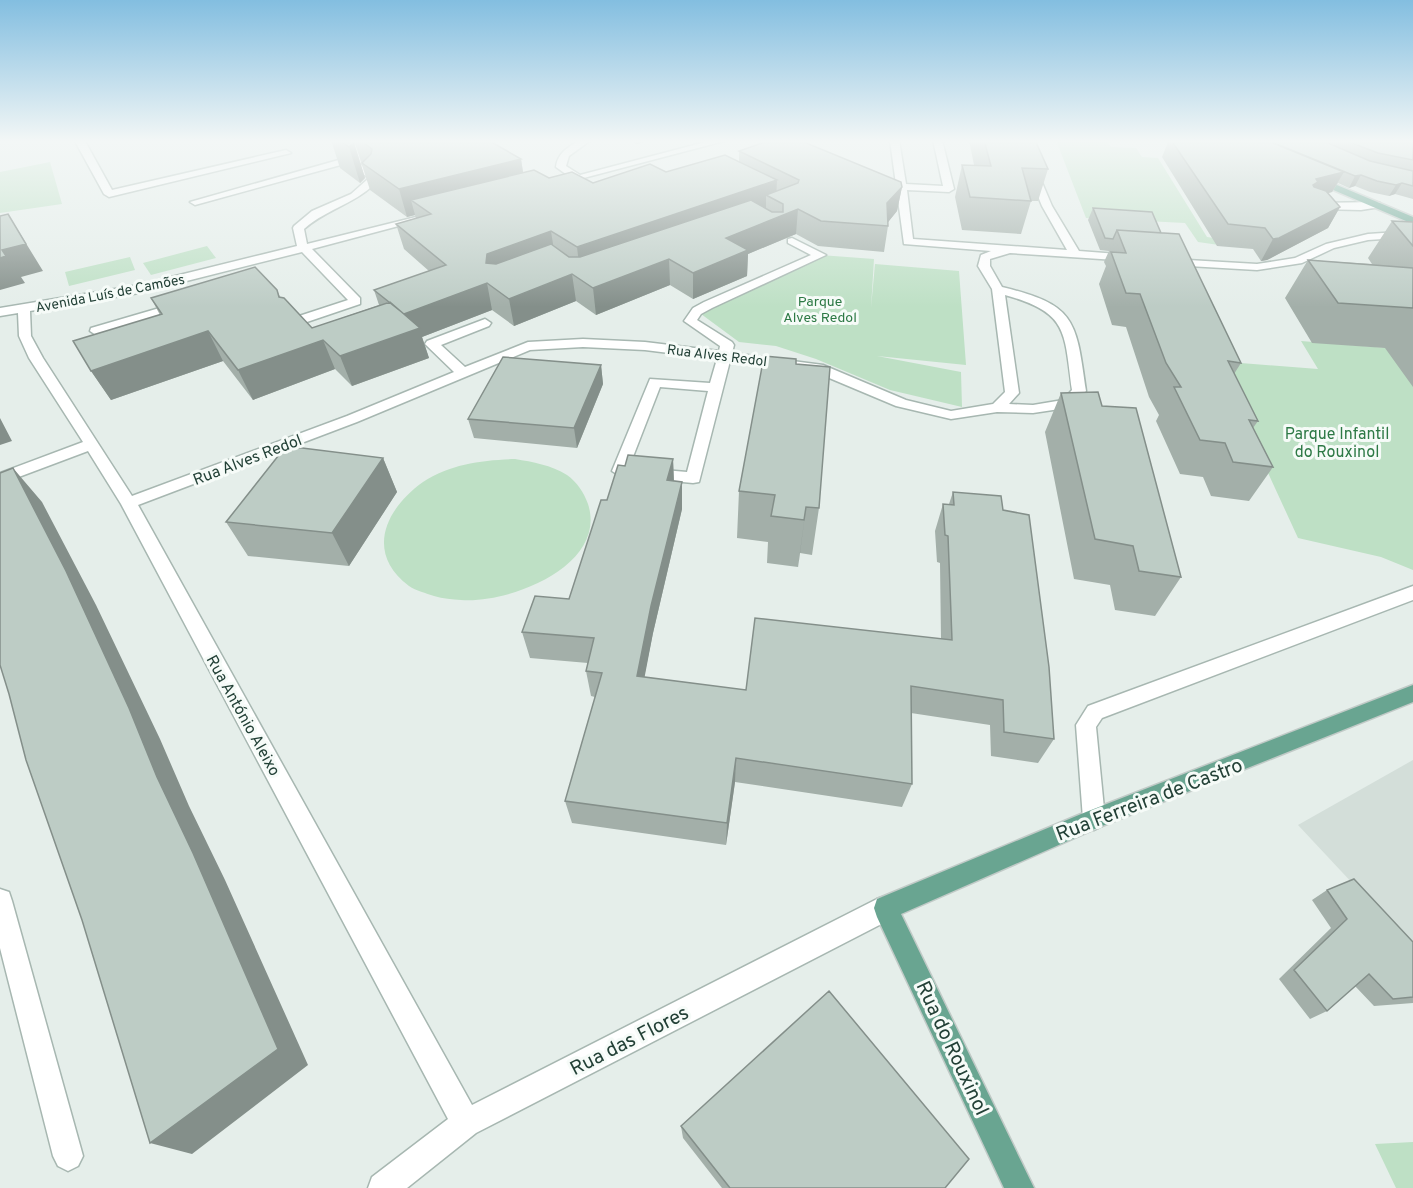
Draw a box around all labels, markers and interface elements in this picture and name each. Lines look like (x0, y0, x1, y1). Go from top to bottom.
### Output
street label: Avenida Luís de Camões (34, 272, 186, 317)
park label: Parque Alves Redol (783, 294, 857, 327)
street label: Rua Alves Redol (666, 342, 768, 371)
park label: Parque Infantil do Rouxinol (1285, 425, 1389, 463)
street label: Rua Alves Redol (190, 431, 305, 491)
street label: Rua António Aleixo (201, 652, 284, 780)
street label: Rua Ferreira de Castro (1053, 753, 1247, 849)
street label: Rua do Rouxinol (909, 977, 994, 1120)
street label: Rua das Flores (566, 1001, 694, 1083)

